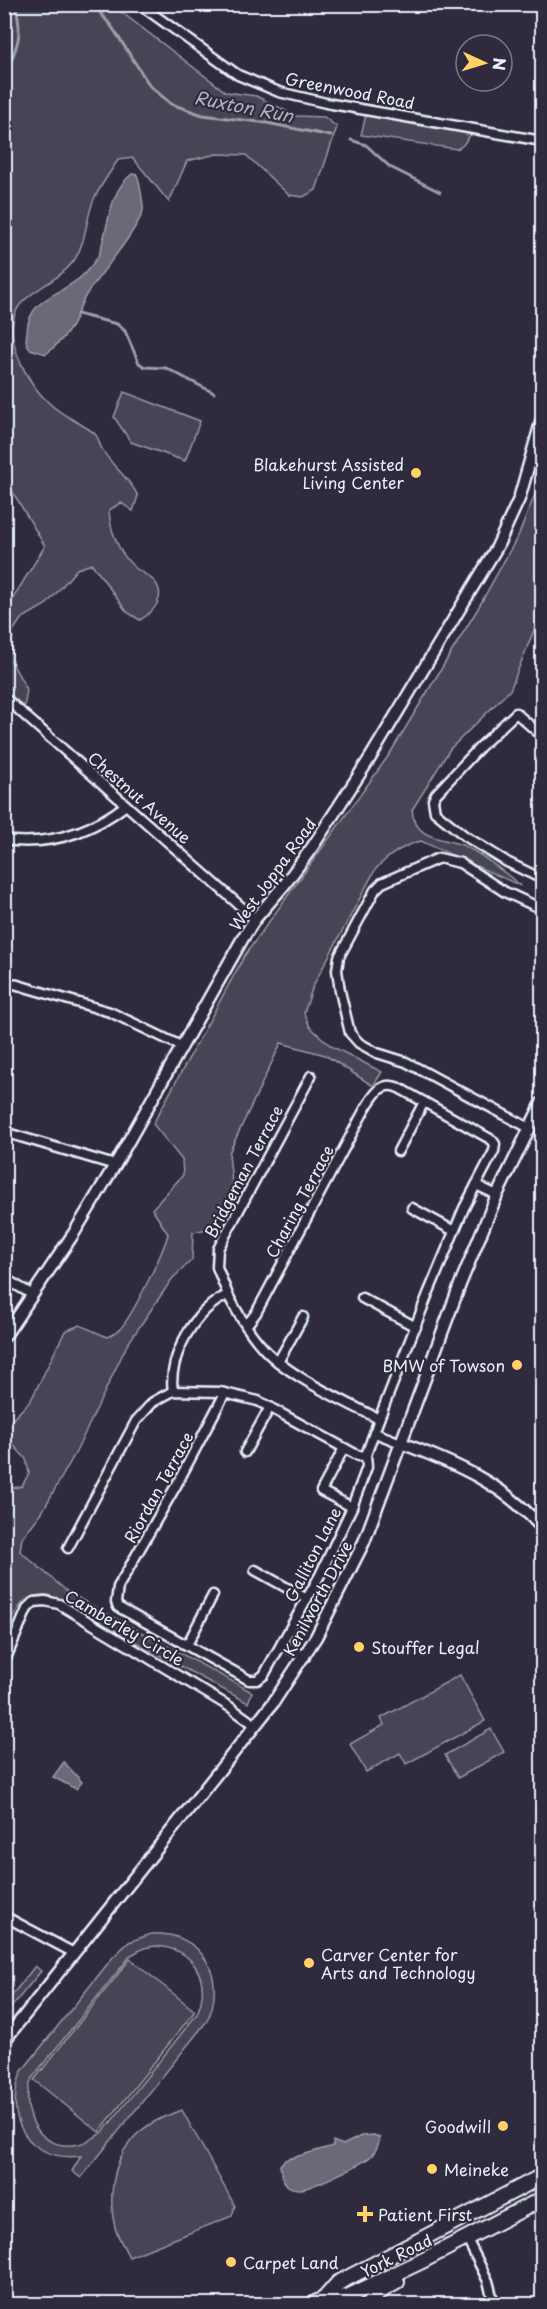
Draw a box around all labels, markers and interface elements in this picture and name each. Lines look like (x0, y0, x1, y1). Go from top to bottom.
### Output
north arrow (454, 33, 514, 93)
text: N (488, 57, 512, 71)
street label: Greenwood Road (283, 66, 417, 114)
water label: Ruxton Run (192, 83, 297, 129)
place label: Blakehurst Assisted Living Center (253, 452, 405, 494)
marker: Blakehurst Assisted Living Center (409, 466, 423, 480)
street label: Chestnut Avenue (83, 745, 197, 849)
street label: West Joppa Road (223, 813, 321, 935)
street label: Bridgeman Terrace (198, 1101, 288, 1241)
street label: Charing Terrace (259, 1140, 339, 1262)
place label: BMW of Towson (383, 1353, 505, 1377)
marker: BMW of Towson (510, 1358, 524, 1372)
street label: Riordan Terrace (117, 1427, 199, 1547)
street label: Galliton Lane (278, 1502, 346, 1606)
street label: Kenilworth Drive (276, 1536, 358, 1660)
street label: Camberley Circle (61, 1583, 189, 1671)
place label: Stouffer Legal (371, 1635, 480, 1659)
marker: Stouffer Legal (352, 1640, 366, 1654)
place label: Carver Center for Arts and Technology (321, 1942, 475, 1984)
marker: Carver Center for Arts and Technology (302, 1956, 316, 1970)
place label: Goodwill (425, 2114, 491, 2138)
marker: Goodwill (496, 2119, 510, 2133)
place label: Meineke (444, 2157, 509, 2181)
marker: Meineke (425, 2162, 439, 2176)
place label: Patient First (378, 2202, 472, 2226)
marker: Patient First (356, 2205, 374, 2223)
street label: York Road (356, 2227, 436, 2283)
place label: Carpet Land (243, 2250, 339, 2274)
marker: Carpet Land (224, 2255, 238, 2269)

